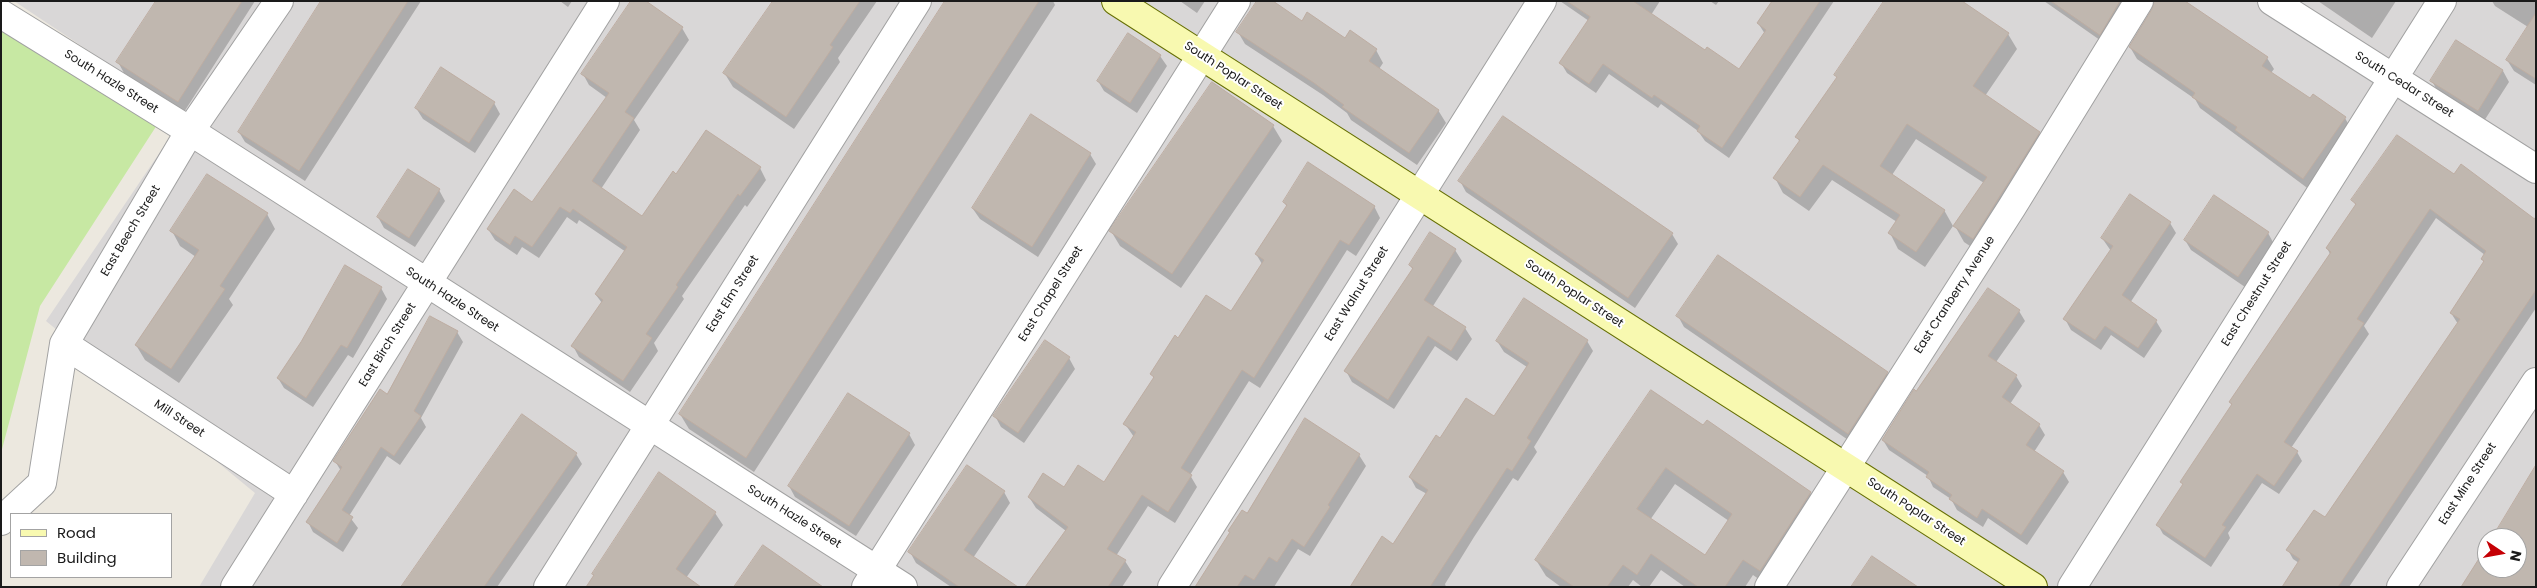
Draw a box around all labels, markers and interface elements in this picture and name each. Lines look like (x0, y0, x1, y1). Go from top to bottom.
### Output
street label: South Poplar Street (1181, 39, 1285, 113)
street label: South Hazle Street (61, 47, 161, 117)
street label: South Cedar Street (2352, 49, 2456, 121)
street label: East Beech Street (98, 183, 164, 279)
street label: East Cranberry Avenue (1912, 234, 1998, 356)
street label: East Chestnut Street (2219, 239, 2295, 349)
street label: East Chapel Street (1016, 244, 1086, 344)
street label: East Walnut Street (1322, 244, 1392, 344)
street label: East Elm Street (704, 253, 762, 335)
street label: South Poplar Street (1522, 257, 1626, 331)
street label: South Hazle Street (403, 264, 501, 336)
street label: East Birch Street (356, 300, 420, 390)
street label: Mill Street (151, 397, 207, 441)
street label: East Mine Street (2436, 440, 2500, 528)
street label: South Poplar Street (1864, 475, 1968, 549)
street label: South Hazle Street (744, 482, 844, 552)
legend (10, 513, 172, 578)
text: Road (57, 522, 96, 543)
north arrow (2477, 528, 2527, 578)
text: Building (57, 547, 117, 568)
text: N (2505, 549, 2527, 563)

